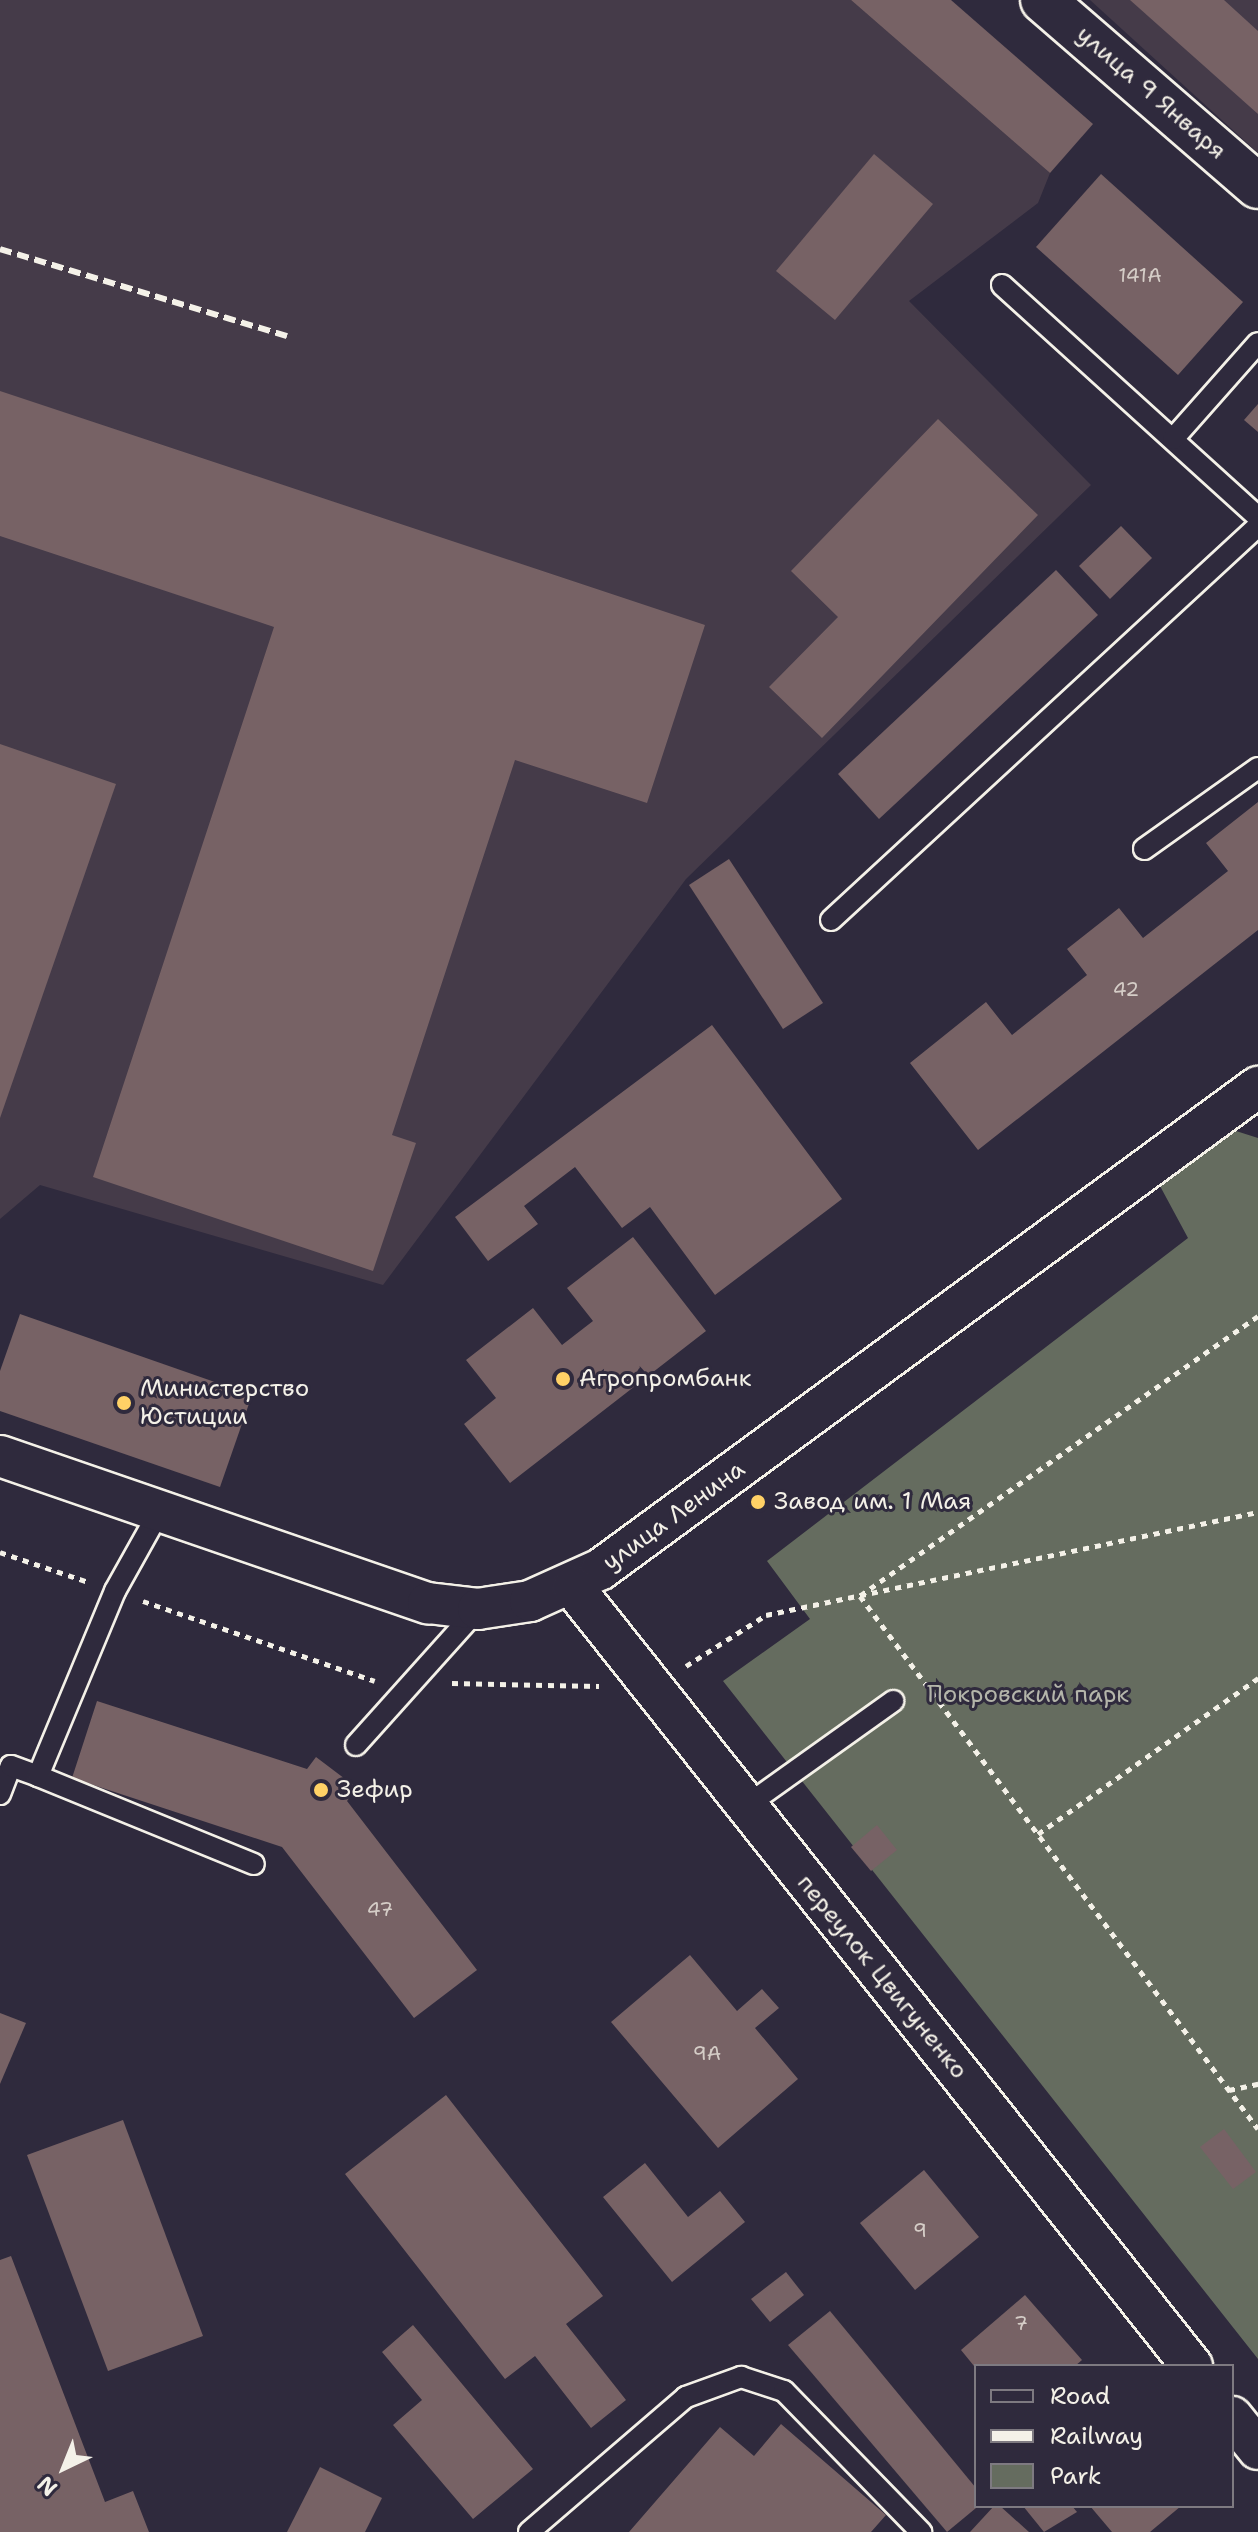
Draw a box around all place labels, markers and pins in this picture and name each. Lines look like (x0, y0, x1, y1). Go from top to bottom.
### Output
place label: Агропромбанк (579, 1365, 751, 1393)
marker: Агропромбанк (554, 1370, 572, 1388)
place label: Министерство Юстиции (140, 1375, 309, 1431)
marker: Министерство Юстиции (115, 1394, 133, 1412)
place label: Завод им. 1 Мая (774, 1488, 971, 1516)
marker: Завод им. 1 Мая (749, 1493, 767, 1511)
place label: Зефир (337, 1776, 413, 1804)
marker: Зефир (312, 1781, 330, 1799)

